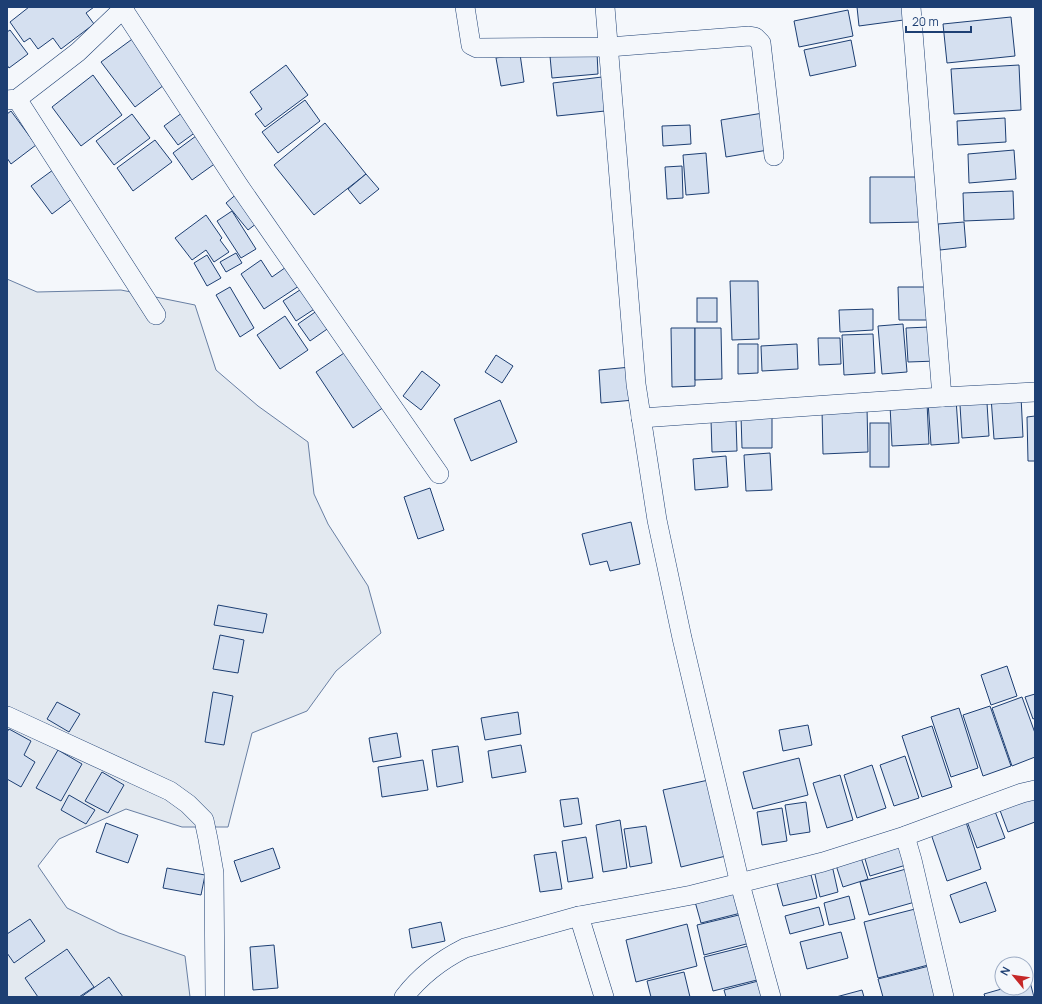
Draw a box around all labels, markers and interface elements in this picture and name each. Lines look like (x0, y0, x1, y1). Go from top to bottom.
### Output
scale bar (906, 8, 971, 34)
text: 20 m (912, 13, 939, 30)
north arrow (994, 956, 1034, 996)
text: N (996, 964, 1013, 978)

